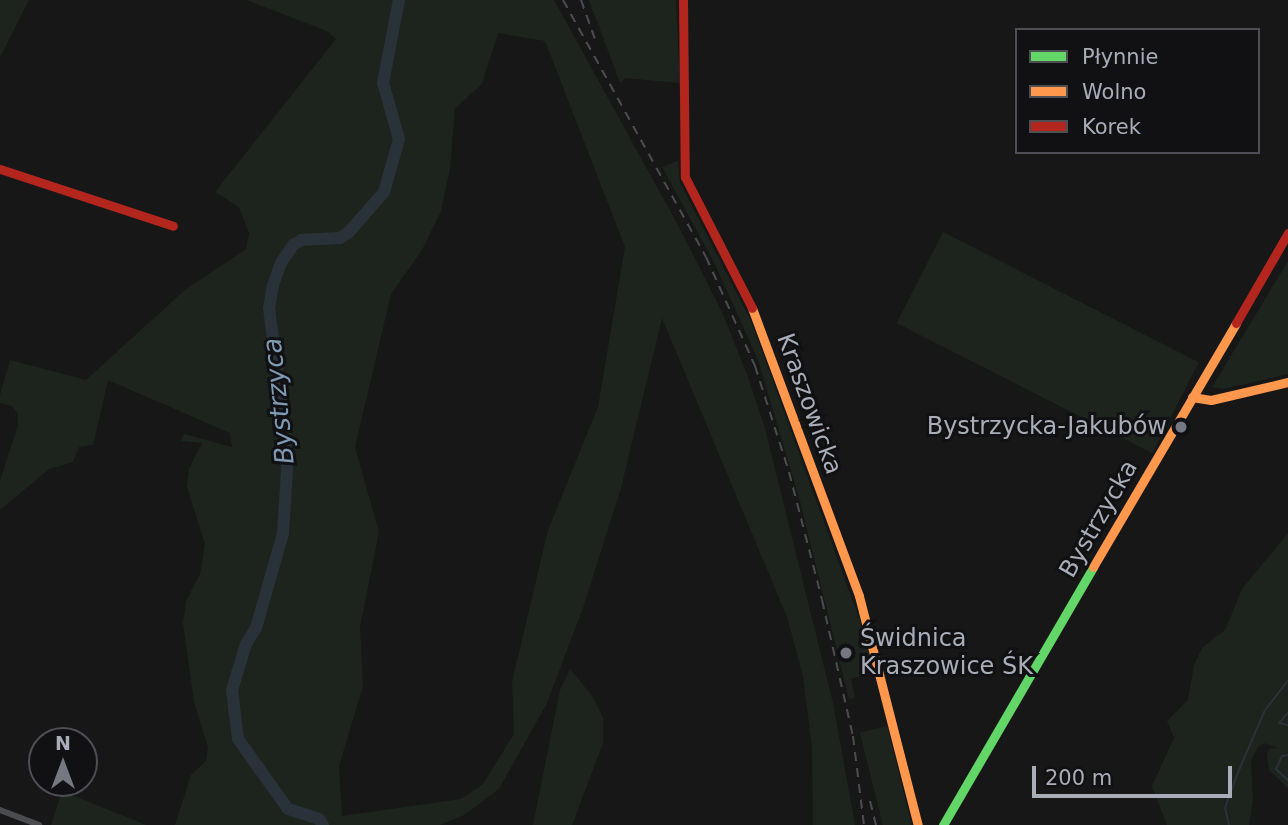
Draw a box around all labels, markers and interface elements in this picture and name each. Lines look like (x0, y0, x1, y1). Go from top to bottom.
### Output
legend (1015, 28, 1260, 154)
text: Płynnie (1082, 45, 1158, 69)
text: Wolno (1082, 80, 1146, 104)
text: Korek (1082, 115, 1141, 139)
street label: Kraszowicka (770, 330, 848, 478)
water label: Bystrzyca (257, 336, 301, 466)
place label: Bystrzycka-Jakubów (927, 413, 1167, 441)
marker: Bystrzycka-Jakubów (1173, 419, 1189, 435)
street label: Bystrzycka (1054, 455, 1144, 583)
place label: Świdnica Kraszowice ŚK (860, 625, 1033, 681)
marker: Świdnica Kraszowice ŚK (838, 645, 854, 661)
north arrow (28, 727, 98, 797)
text: N (55, 732, 71, 754)
scale bar (1036, 752, 1236, 796)
text: 200 m (1045, 766, 1112, 790)

